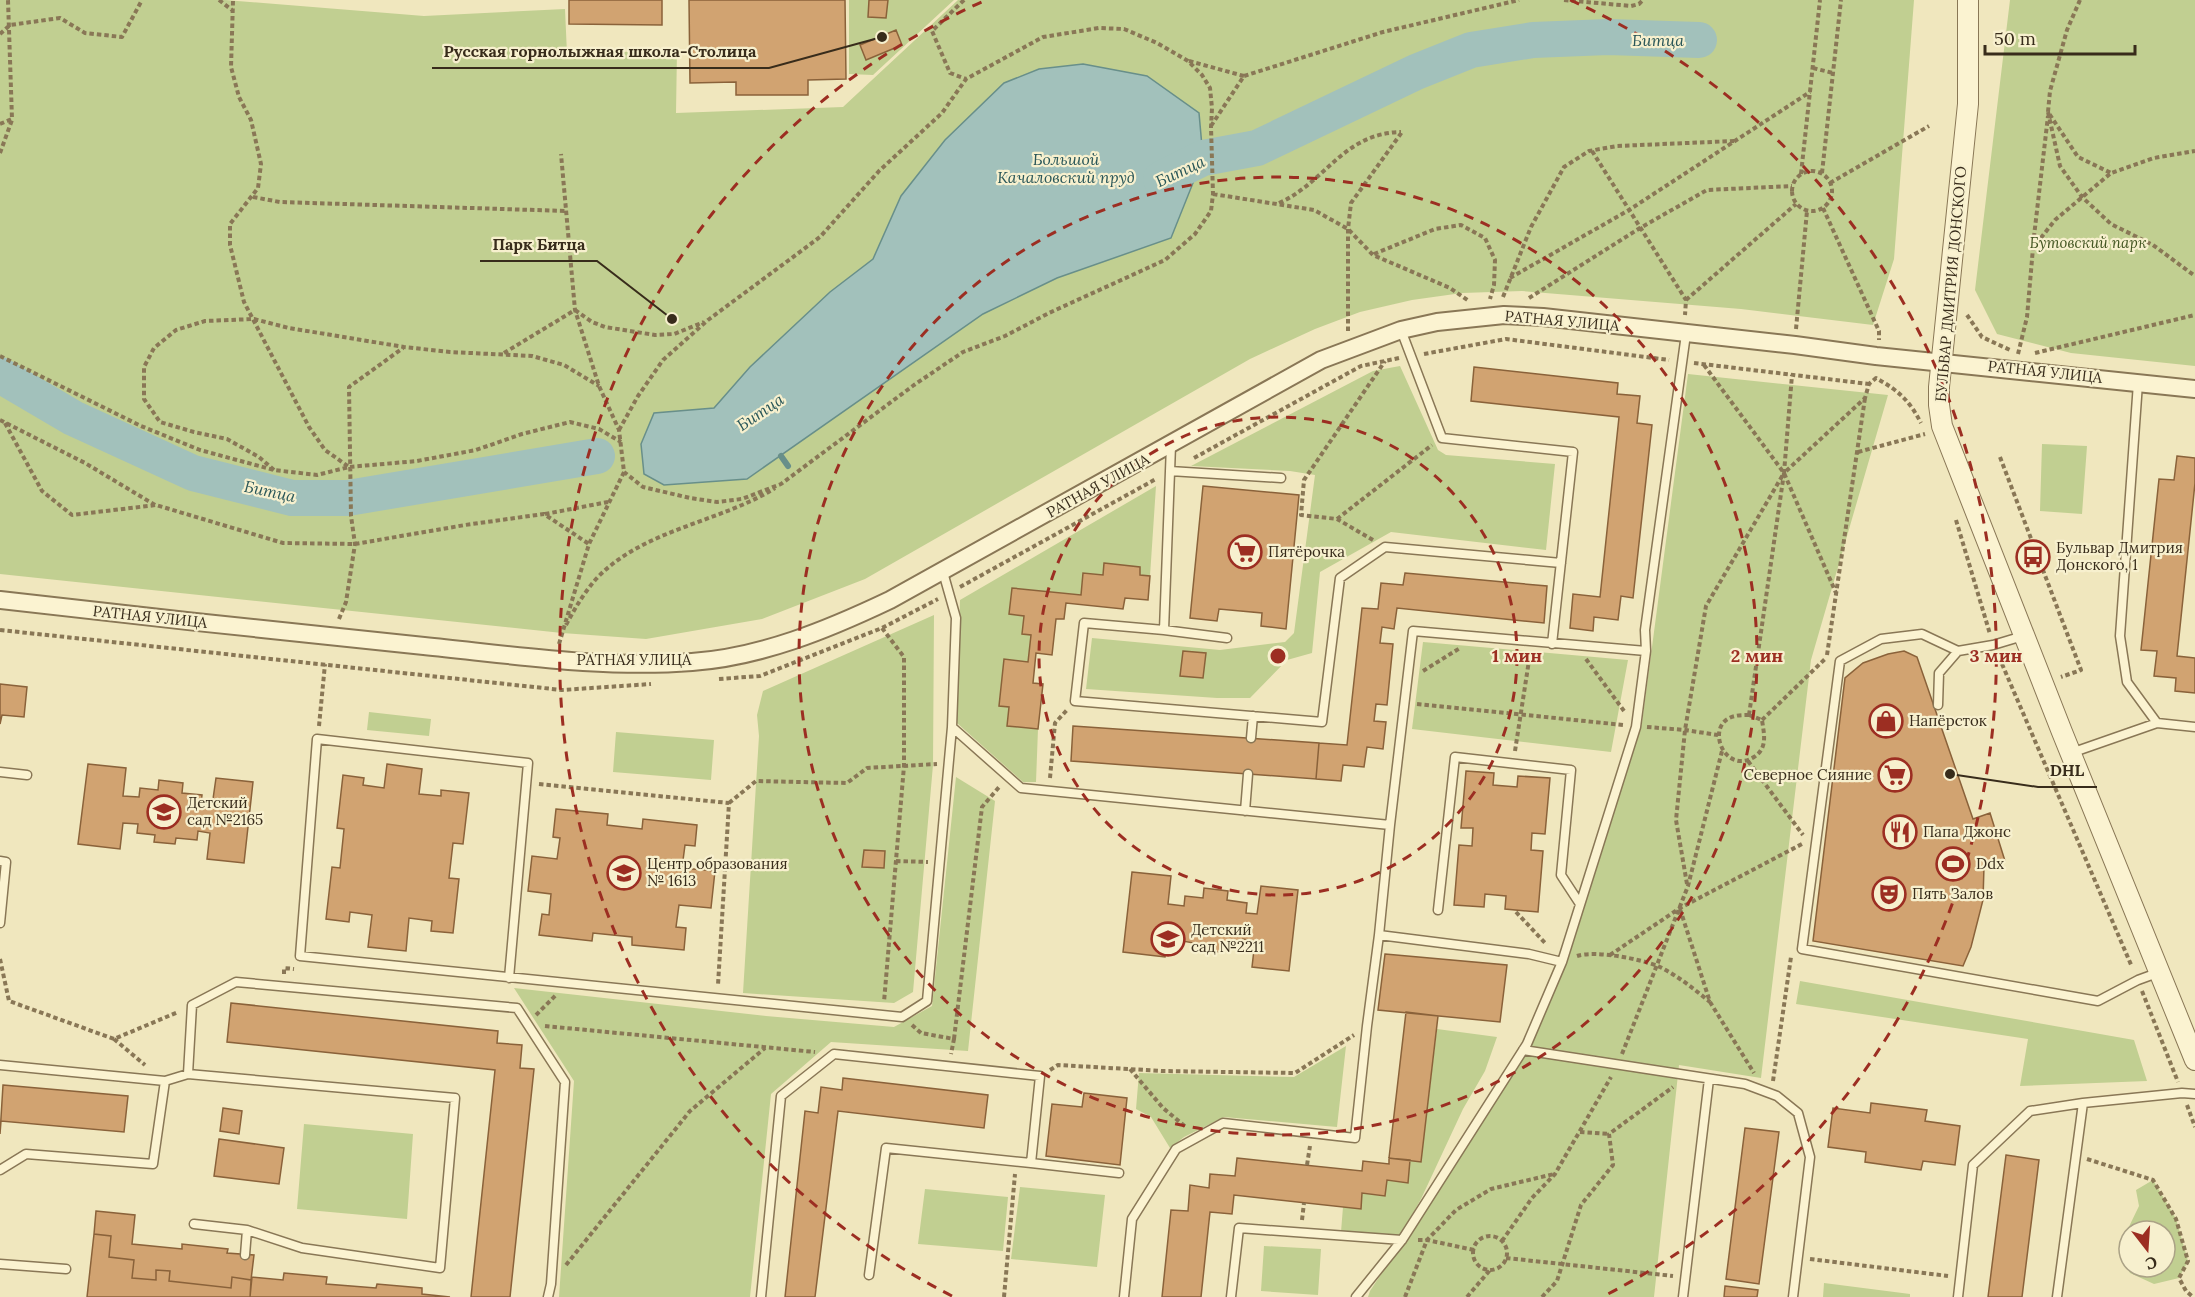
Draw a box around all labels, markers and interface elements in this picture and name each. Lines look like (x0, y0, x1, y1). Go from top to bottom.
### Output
scale bar (1985, 18, 2135, 56)
text: 50 m (1994, 27, 2036, 50)
water label: Битца (1632, 30, 1684, 50)
callout: Русская горнолыжная школа-Столица (432, 34, 769, 68)
text: Русская горнолыжная школа-Столица (444, 41, 757, 61)
water label: Большой Качаловский пруд (997, 149, 1135, 187)
water label: Битца (1152, 151, 1208, 191)
street label: БУЛЬВАР ДМИТРИЯ ДОНСКОГО (1931, 165, 1970, 403)
callout: Парк Битца (480, 227, 597, 261)
park label: Бутовский парк (2029, 233, 2147, 252)
text: Парк Битца (493, 234, 586, 254)
street label: РАТНАЯ УЛИЦА (1504, 306, 1621, 335)
street label: РАТНАЯ УЛИЦА (1987, 356, 2104, 387)
water label: Битца (733, 389, 787, 435)
street label: РАТНАЯ УЛИЦА (1043, 449, 1153, 522)
water label: Битца (242, 476, 298, 506)
supermarket icon: Пятёрочка (1227, 534, 1263, 570)
place label: Бульвар Дмитрия Донского, 1 (2056, 538, 2183, 574)
bus stop icon: Бульвар Дмитрия Донского, 1 (2015, 539, 2051, 575)
place label: Пятёрочка (1268, 542, 1345, 561)
street label: РАТНАЯ УЛИЦА (92, 601, 209, 632)
text: 1 мин (1492, 644, 1542, 667)
text: 2 мин (1731, 644, 1783, 667)
text: 3 мин (1969, 644, 2023, 667)
centre of rings (1268, 646, 1288, 666)
street label: РАТНАЯ УЛИЦА (577, 650, 692, 669)
shop icon: Напёрсток (1868, 703, 1904, 739)
place label: Напёрсток (1909, 711, 1987, 730)
callout: DHL (2038, 753, 2097, 787)
supermarket icon: Северное Сияние (1877, 757, 1913, 793)
text: DHL (2050, 760, 2085, 780)
place label: Северное Сияние (1743, 765, 1872, 784)
place label: Детский сад №2165 (187, 793, 263, 829)
school or university icon: Детский сад №2165 (146, 794, 182, 830)
restaurant icon: Папа Джонс (1882, 814, 1918, 850)
place label: Папа Джонс (1923, 822, 2011, 841)
sports icon: Ddx (1935, 846, 1971, 882)
place label: Центр образования № 1613 (647, 854, 788, 890)
place label: Ddx (1976, 854, 2004, 873)
school or university icon: Центр образования № 1613 (606, 855, 642, 891)
theatre icon: Пять Залов (1871, 876, 1907, 912)
place label: Пять Залов (1912, 884, 1993, 903)
place label: Детский сад №2211 (1191, 920, 1264, 956)
school or university icon: Детский сад №2211 (1150, 921, 1186, 957)
north arrow (2117, 1219, 2177, 1279)
text: С (2143, 1252, 2160, 1275)

